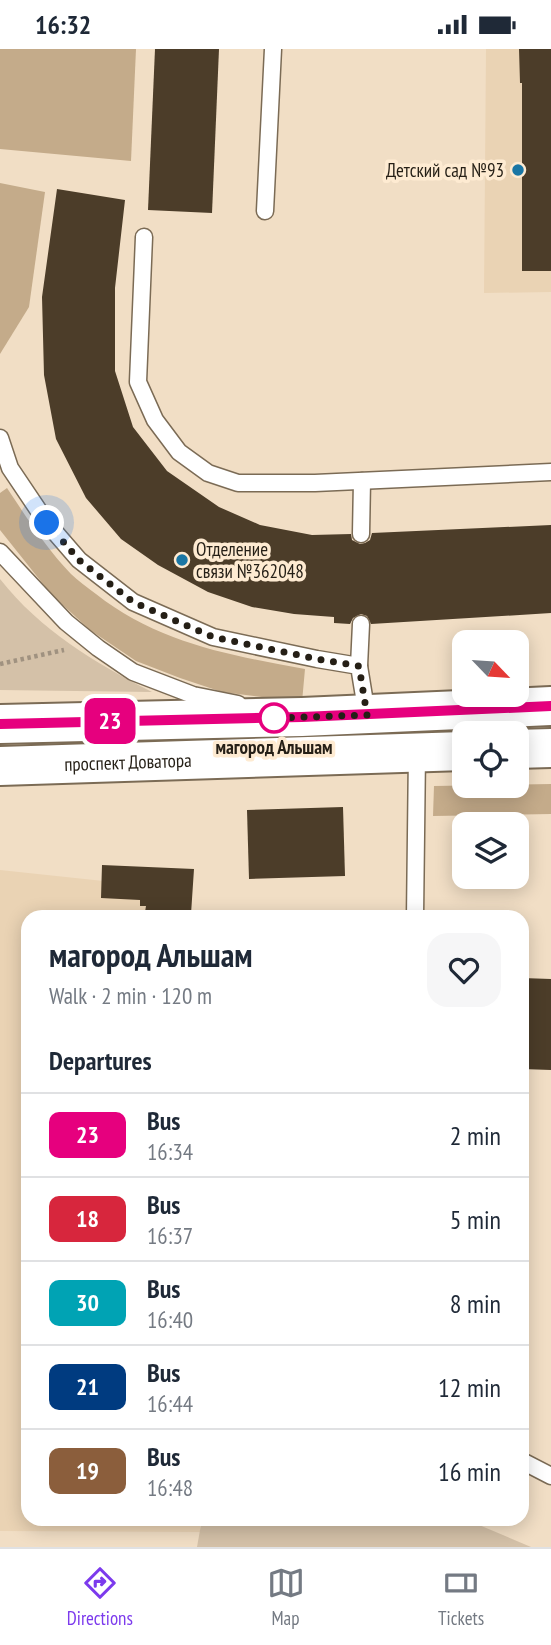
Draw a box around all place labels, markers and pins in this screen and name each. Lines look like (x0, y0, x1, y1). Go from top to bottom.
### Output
place label: Детский сад №93 (386, 158, 504, 182)
marker: Детский сад №93 (510, 162, 526, 178)
place label: Отделение связи №362048 (196, 537, 304, 583)
marker: Отделение связи №362048 (174, 552, 190, 568)
marker: магород Альшам (259, 703, 289, 733)
place label: магород Альшам (215, 735, 333, 759)

